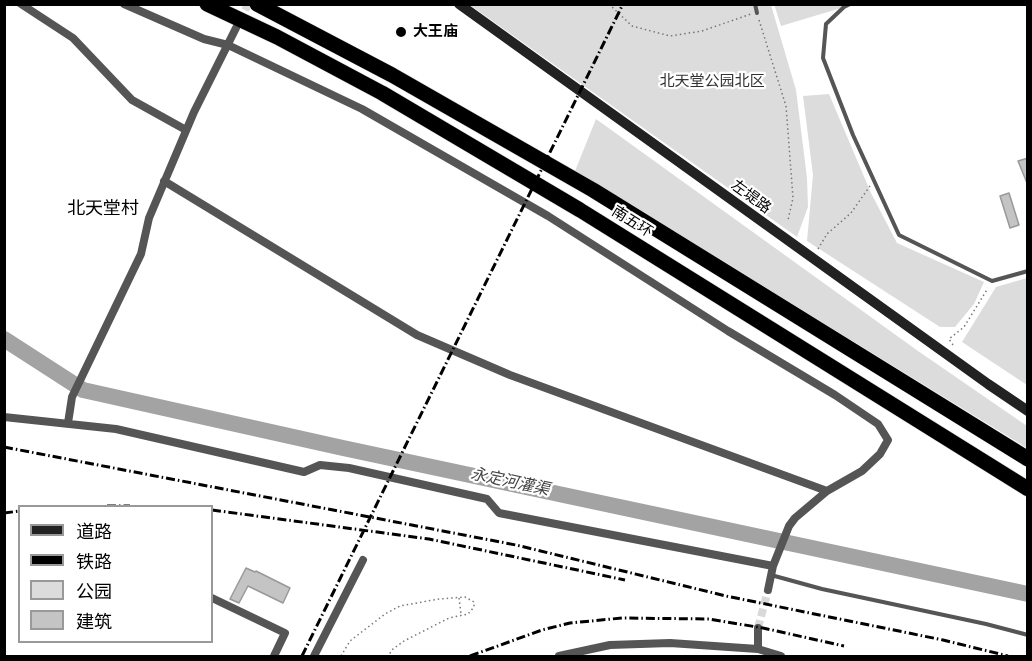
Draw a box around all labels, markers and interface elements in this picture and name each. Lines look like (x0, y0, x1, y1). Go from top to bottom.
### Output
place label: 大王庙 (413, 23, 458, 41)
marker: 大王庙 (394, 25, 408, 39)
park label: 北天堂公园北区 (660, 73, 764, 91)
street label: 左堤路 (728, 176, 774, 218)
district label: 北天堂村 (67, 198, 139, 220)
street label: 南五环 (608, 202, 656, 242)
water label: 永定河灌渠 (469, 464, 551, 500)
legend (18, 505, 213, 643)
text: 道路 (76, 520, 112, 543)
text: 铁路 (76, 550, 112, 573)
text: 公园 (76, 580, 112, 603)
text: 建筑 (76, 610, 112, 633)

